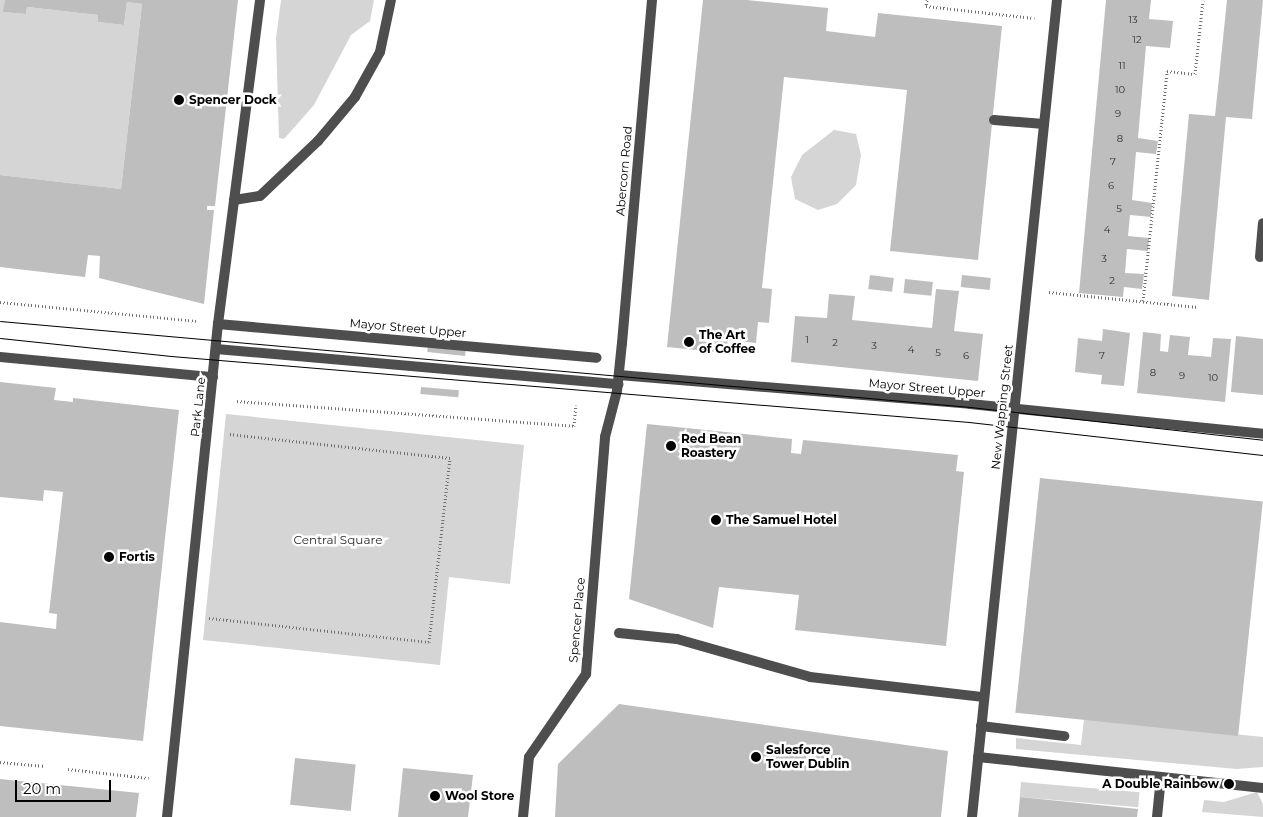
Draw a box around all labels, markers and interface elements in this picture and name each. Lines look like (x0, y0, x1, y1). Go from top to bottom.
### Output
house number: 13 (1128, 14, 1138, 26)
house number: 12 (1132, 34, 1142, 46)
house number: 11 (1118, 60, 1126, 72)
house number: 10 (1115, 84, 1125, 96)
place label: Spencer Dock (189, 93, 277, 107)
marker: Spencer Dock (173, 94, 185, 106)
house number: 9 (1115, 108, 1121, 120)
street label: Abercorn Road (613, 125, 635, 217)
house number: 8 (1117, 133, 1123, 145)
house number: 7 (1110, 156, 1116, 168)
house number: 6 (1108, 180, 1114, 192)
house number: 5 (1116, 203, 1122, 215)
house number: 4 (1104, 224, 1110, 236)
house number: 3 (1101, 253, 1107, 265)
house number: 2 (1109, 275, 1115, 287)
street label: Mayor Street Upper (349, 316, 467, 340)
place label: The Art of Coffee (699, 328, 756, 356)
house number: 1 (805, 334, 809, 346)
marker: The Art of Coffee (683, 336, 695, 348)
house number: 2 (832, 337, 838, 349)
house number: 3 (871, 340, 877, 352)
house number: 4 (908, 344, 914, 356)
street label: New Wapping Street (988, 344, 1016, 470)
house number: 5 (935, 347, 941, 359)
house number: 6 (963, 350, 969, 362)
house number: 7 (1099, 350, 1105, 362)
house number: 8 (1150, 367, 1156, 379)
house number: 9 (1179, 370, 1185, 382)
house number: 10 (1208, 372, 1218, 384)
street label: Park Lane (188, 376, 208, 438)
street label: Mayor Street Upper (868, 376, 986, 400)
place label: Red Bean Roastery (681, 432, 741, 460)
marker: Red Bean Roastery (665, 440, 677, 452)
place label: The Samuel Hotel (726, 513, 837, 527)
marker: The Samuel Hotel (710, 514, 722, 526)
park label: Central Square (294, 533, 382, 547)
place label: Fortis (119, 550, 155, 564)
marker: Fortis (103, 551, 115, 563)
street label: Spencer Place (566, 577, 588, 663)
place label: Salesforce Tower Dublin (766, 743, 850, 771)
marker: Salesforce Tower Dublin (750, 751, 762, 763)
scale bar (18, 770, 114, 802)
place label: A Double Rainbow (1102, 777, 1219, 791)
marker: A Double Rainbow (1223, 778, 1235, 790)
text: 20 m (23, 779, 61, 798)
place label: Wool Store (445, 789, 514, 803)
marker: Wool Store (429, 790, 441, 802)

